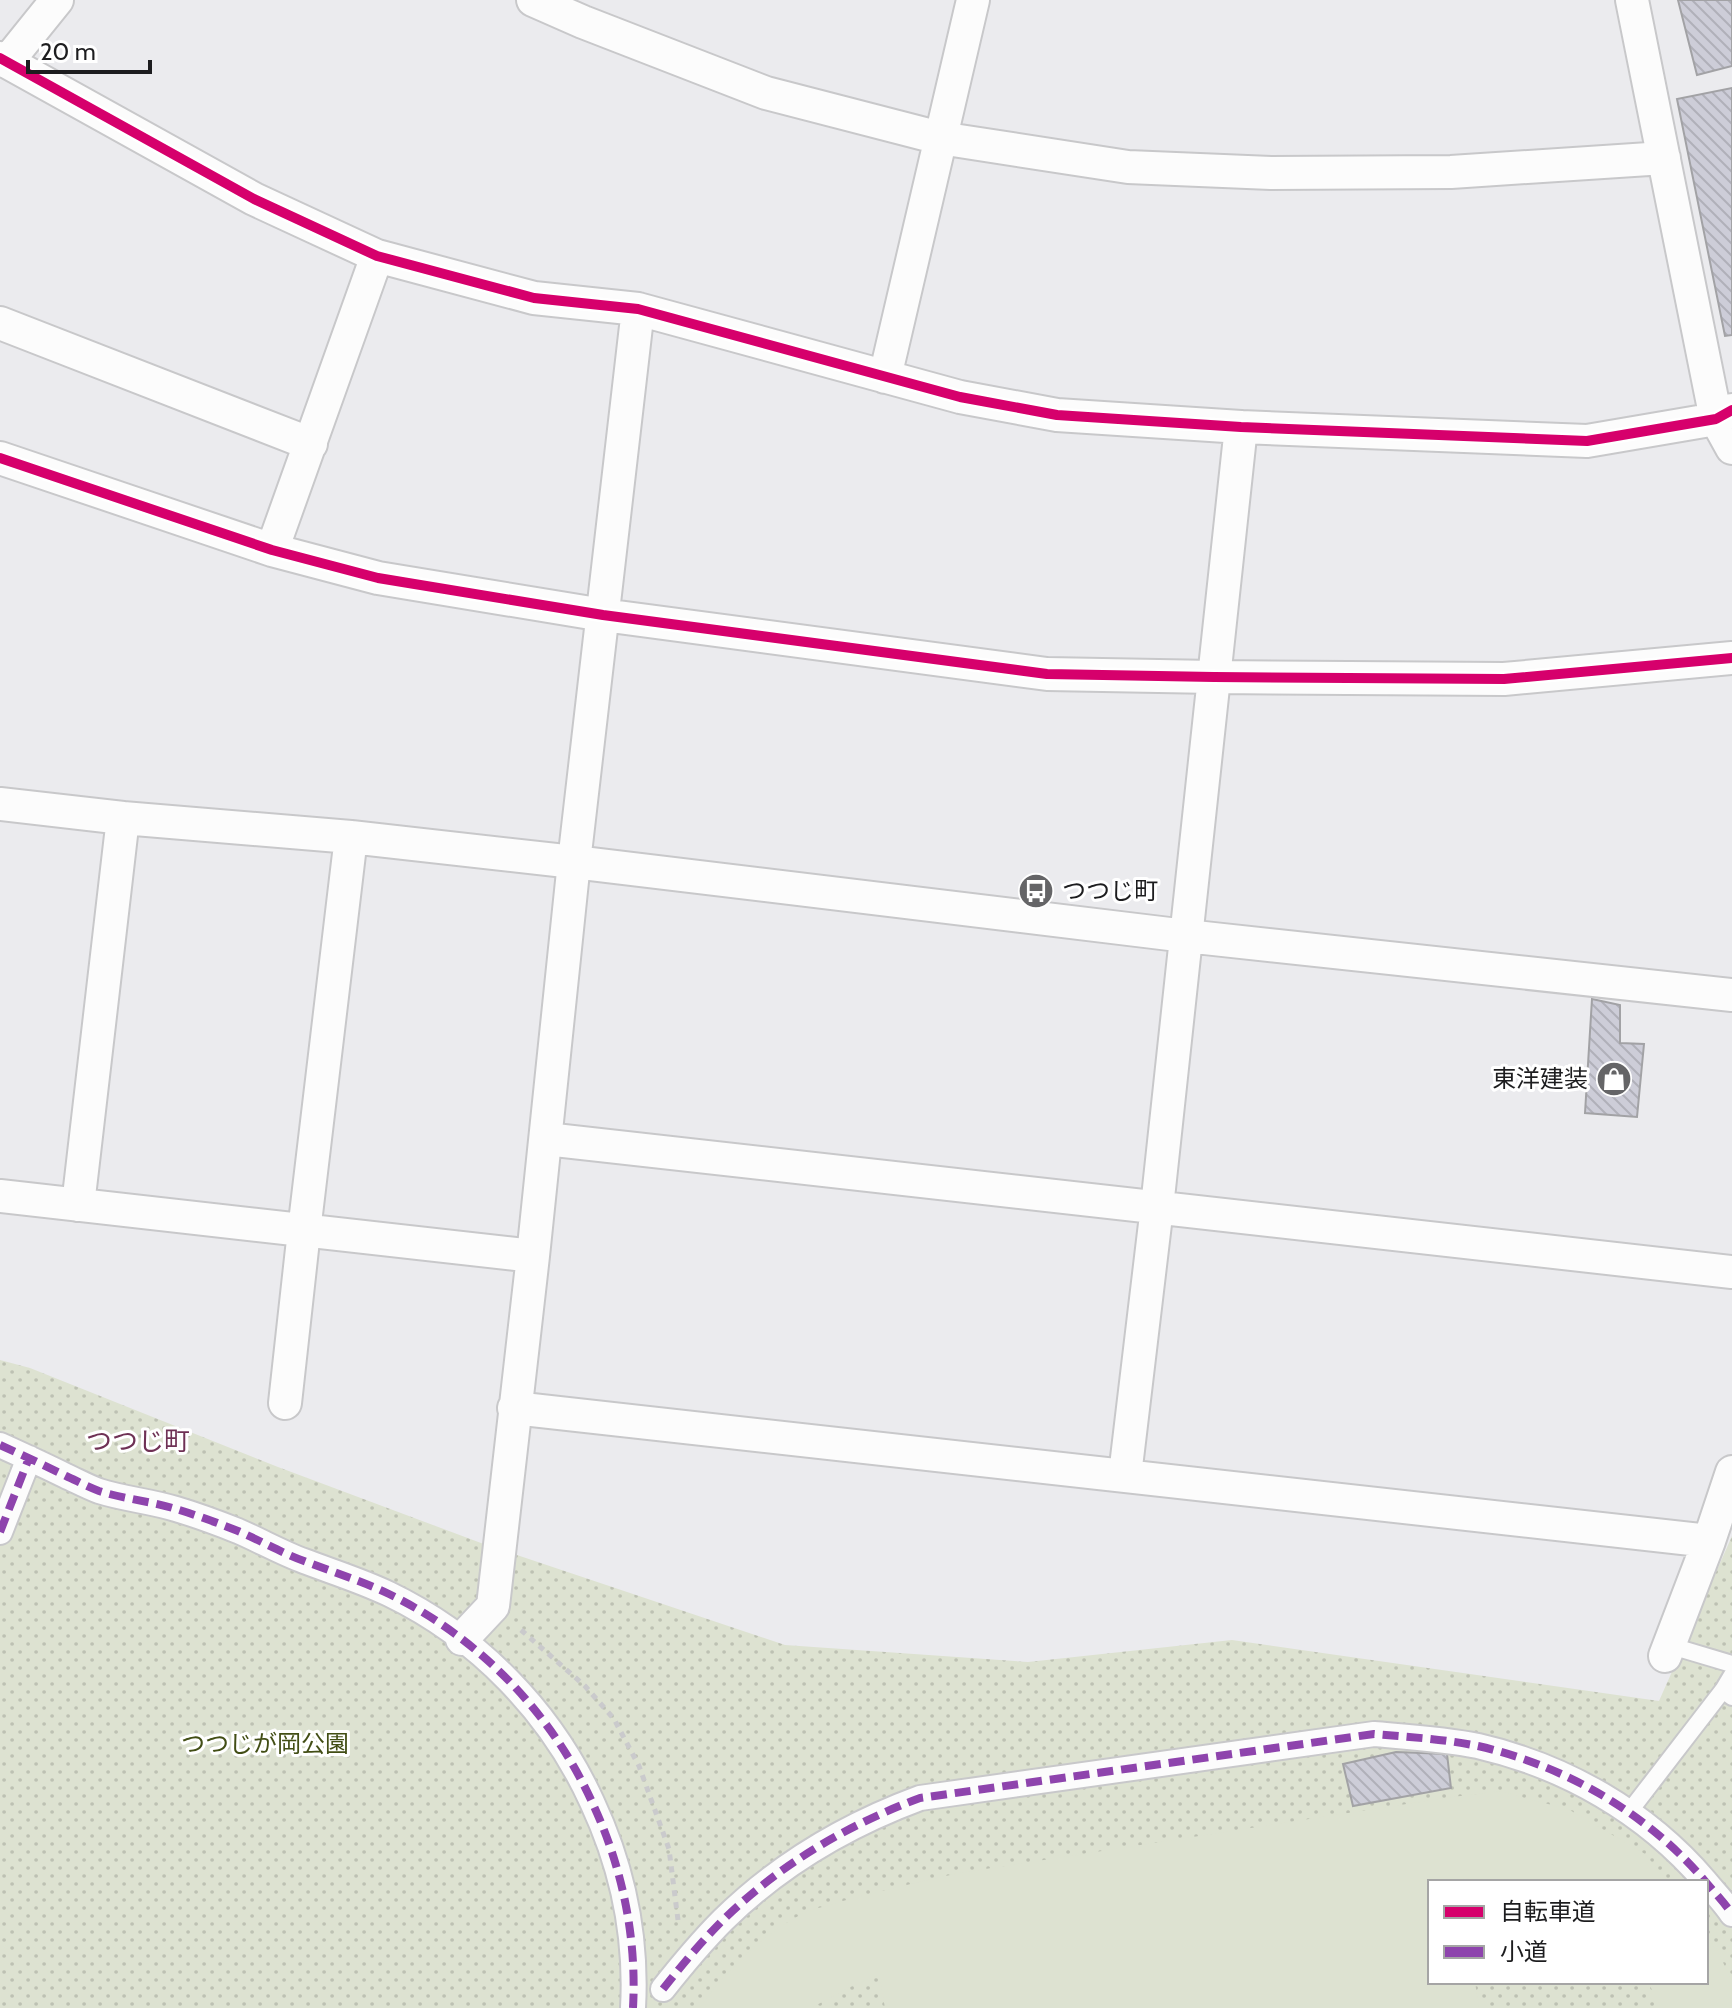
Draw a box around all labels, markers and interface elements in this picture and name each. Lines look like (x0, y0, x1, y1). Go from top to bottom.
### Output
scale bar (28, 24, 150, 74)
text: 20 m (40, 37, 96, 66)
bus stop icon: つつじ町 (1017, 872, 1055, 910)
place label: つつじ町 (1062, 876, 1158, 905)
shop icon: 東洋建装 (1595, 1060, 1633, 1098)
place label: 東洋建装 (1492, 1064, 1588, 1093)
district label: つつじ町 (86, 1425, 190, 1457)
park label: つつじが岡公園 (181, 1729, 349, 1758)
legend (1428, 1880, 1708, 1984)
text: 自転車道 (1500, 1897, 1596, 1926)
text: 小道 (1500, 1937, 1548, 1966)

